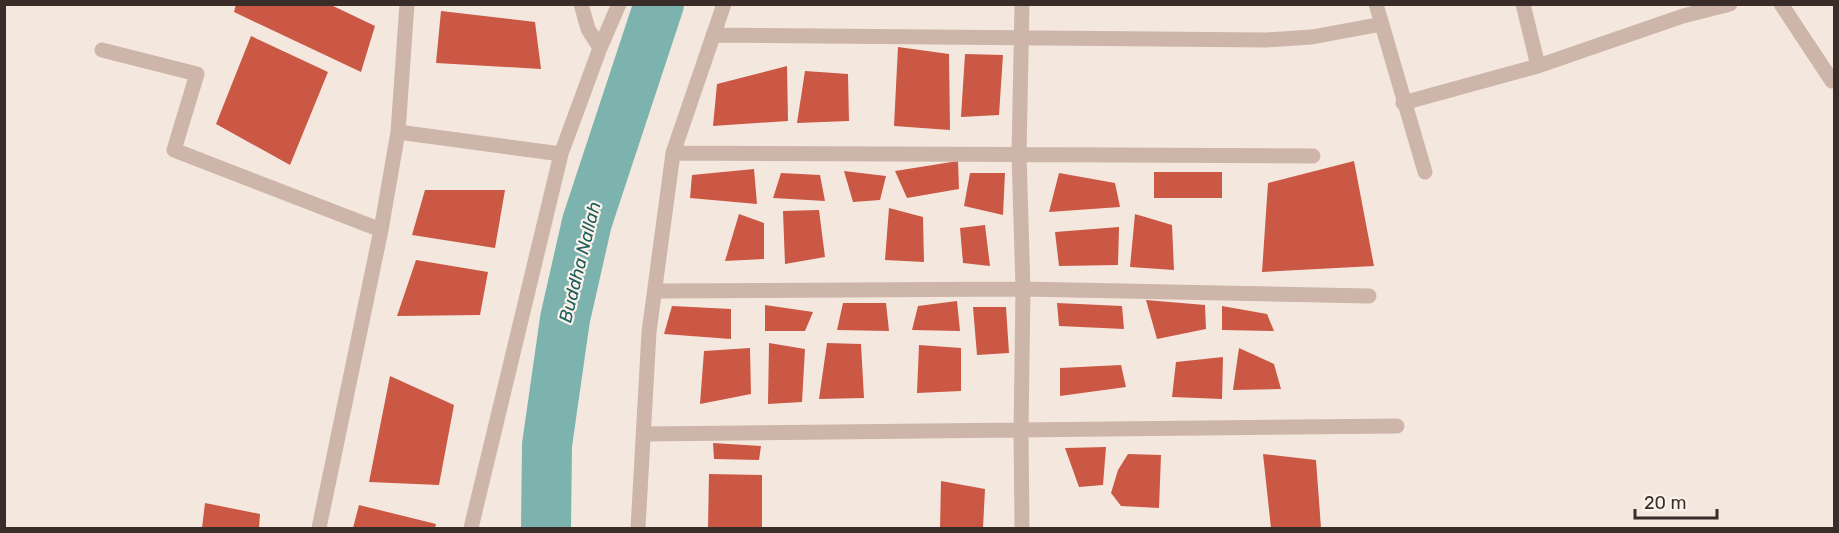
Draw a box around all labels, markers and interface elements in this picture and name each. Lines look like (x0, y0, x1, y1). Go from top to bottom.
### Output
water label: Buddha Nallah (554, 199, 606, 325)
scale bar (1635, 482, 1718, 520)
text: 20 m (1644, 492, 1686, 514)

